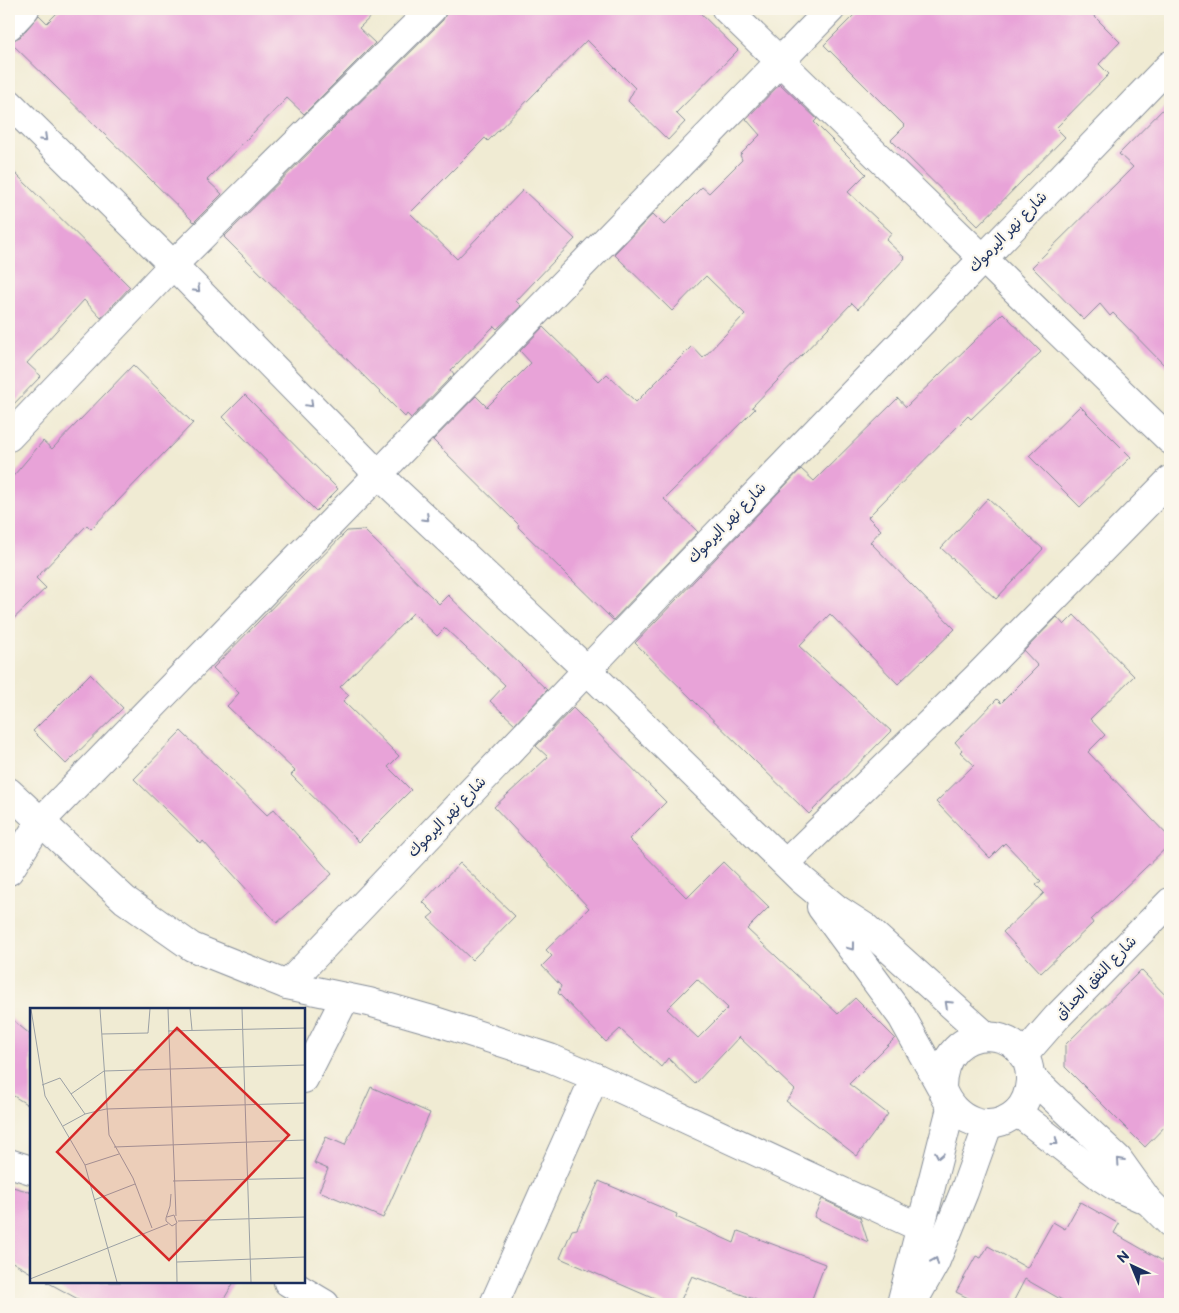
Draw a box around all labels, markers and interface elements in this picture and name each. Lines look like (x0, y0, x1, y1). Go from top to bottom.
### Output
one-way arrow (38, 132, 47, 141)
street label: شارع نهر اليرموك (965, 187, 1051, 277)
one-way arrow (191, 283, 200, 292)
one-way arrow (305, 399, 314, 408)
street label: شارع نهر اليرموك (684, 478, 770, 568)
one-way arrow (421, 512, 430, 521)
street label: شارع نهر اليرموك (404, 772, 490, 862)
street label: شارع النفق الحدأق (1051, 932, 1141, 1024)
one-way arrow (845, 941, 854, 950)
one-way arrow (945, 1001, 954, 1010)
inset map (30, 1008, 305, 1283)
one-way arrow (1049, 1137, 1058, 1145)
one-way arrow (935, 1151, 945, 1160)
one-way arrow (1117, 1158, 1126, 1167)
north arrow (1106, 1240, 1156, 1290)
text: N (1114, 1247, 1133, 1267)
one-way arrow (929, 1257, 939, 1266)

